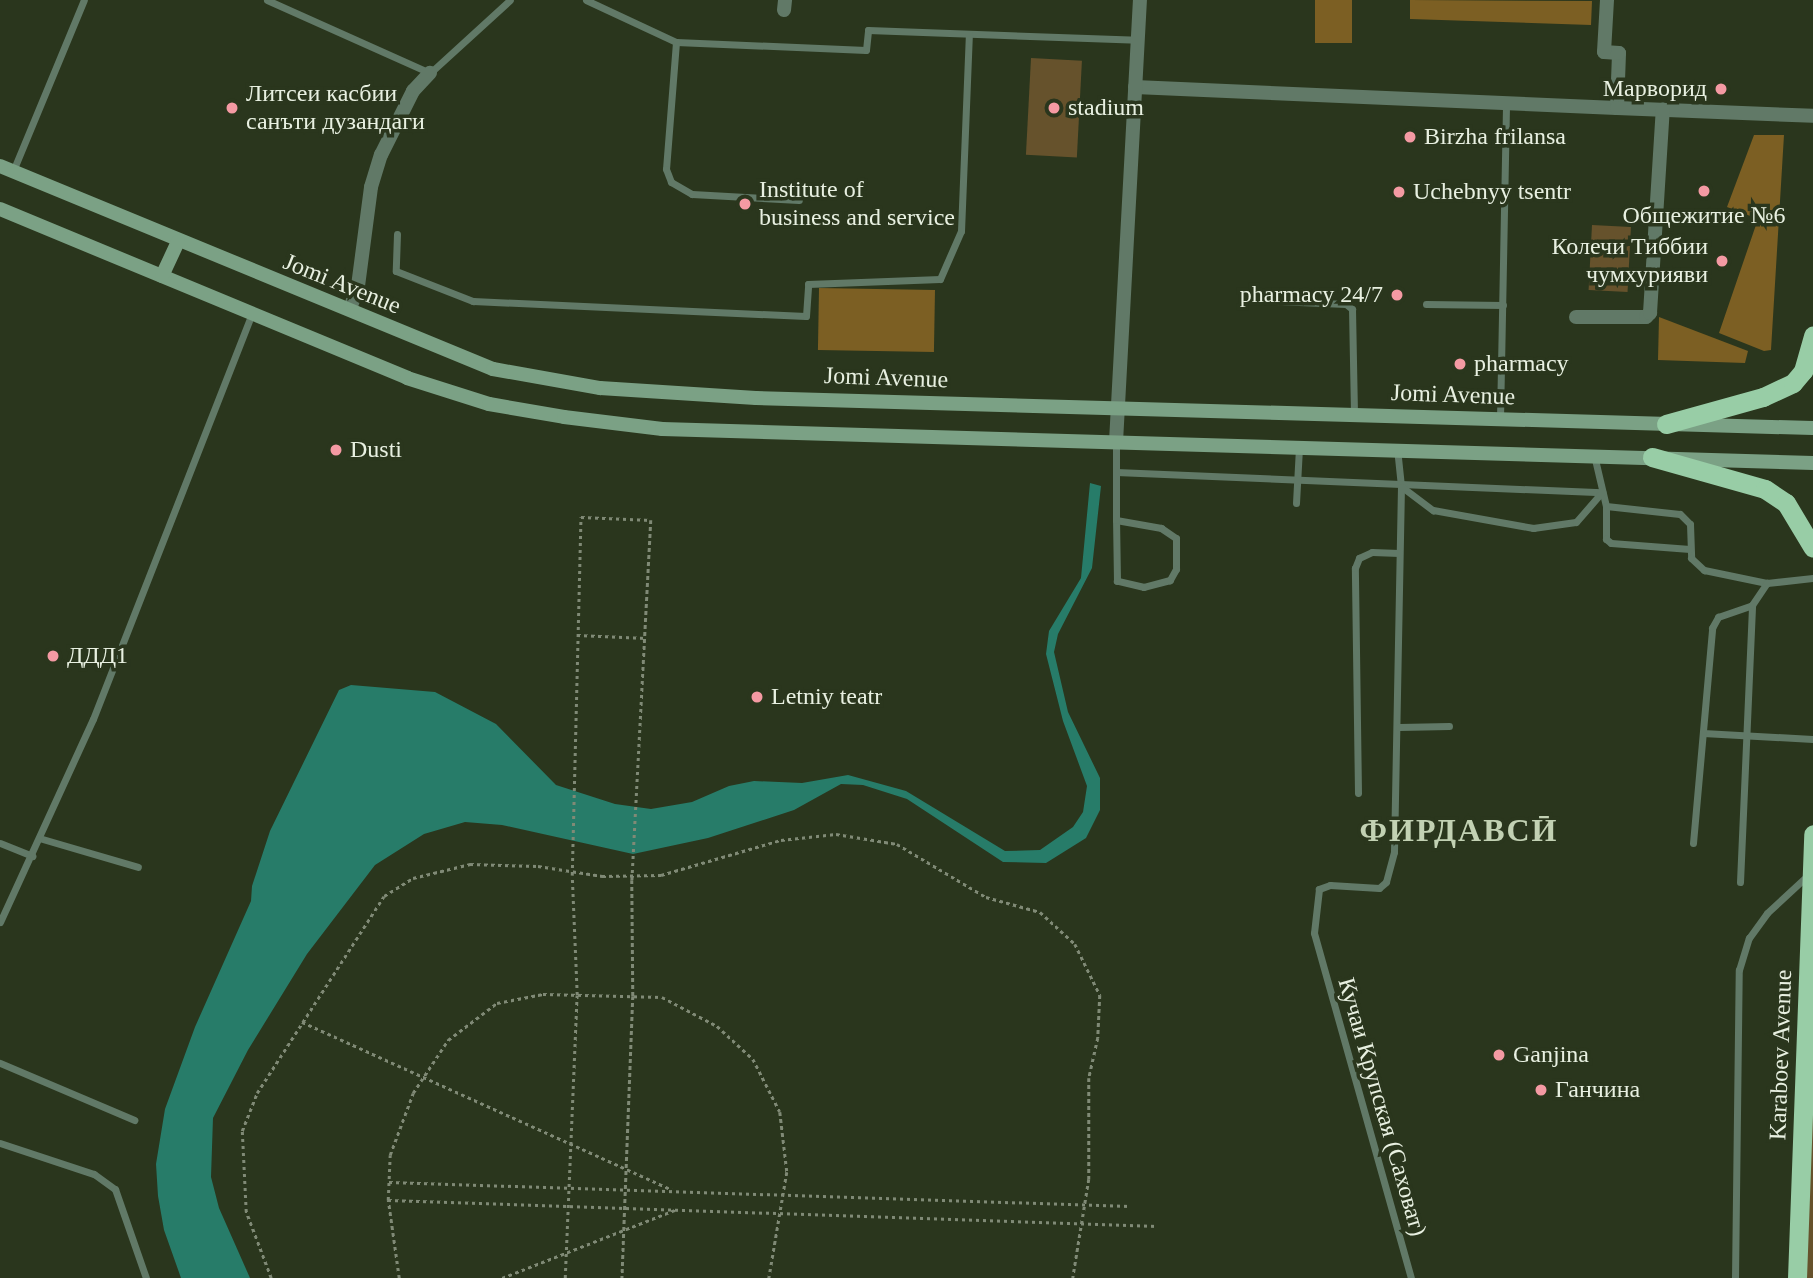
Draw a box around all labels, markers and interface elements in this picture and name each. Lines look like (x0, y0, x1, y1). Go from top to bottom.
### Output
place label: Марворид (1603, 75, 1707, 103)
place label: Литсеи касбии санъти дузандаги (246, 80, 425, 136)
marker: Марворид (1713, 81, 1729, 97)
place label: stadium (1068, 94, 1144, 122)
marker: Литсеи касбии санъти дузандаги (224, 100, 240, 116)
marker: stadium (1046, 100, 1062, 116)
place label: Birzha frilansa (1424, 123, 1566, 151)
marker: Birzha frilansa (1402, 129, 1418, 145)
place label: Institute of business and service (759, 176, 955, 232)
place label: Uchebnyy tsentr (1413, 178, 1571, 206)
marker: Общежитие №6 (1696, 183, 1712, 199)
marker: Uchebnyy tsentr (1391, 184, 1407, 200)
marker: Institute of business and service (737, 196, 753, 212)
place label: Общежитие №6 (1623, 202, 1785, 230)
place label: Колечи Тиббии чумхурияви (1552, 233, 1708, 289)
street label: Jomi Avenue (278, 247, 406, 321)
marker: Колечи Тиббии чумхурияви (1714, 253, 1730, 269)
place label: pharmacy 24/7 (1240, 281, 1383, 309)
marker: pharmacy 24/7 (1389, 287, 1405, 303)
place label: pharmacy (1474, 350, 1569, 378)
marker: pharmacy (1452, 356, 1468, 372)
street label: Jomi Avenue (823, 361, 949, 395)
street label: Jomi Avenue (1390, 378, 1516, 412)
place label: Dusti (350, 436, 402, 464)
marker: Dusti (328, 442, 344, 458)
place label: ДДД1 (67, 642, 128, 670)
marker: ДДД1 (45, 648, 61, 664)
place label: Letniy teatr (771, 683, 882, 711)
marker: Letniy teatr (749, 689, 765, 705)
district label: ФИРДАВСӢ (1361, 811, 1557, 849)
street label: Karaboev Avenue (1764, 968, 1798, 1142)
street label: Кучаи Крупская (Саховат) (1331, 975, 1433, 1239)
place label: Ganjina (1513, 1041, 1589, 1069)
marker: Ganjina (1491, 1047, 1507, 1063)
place label: Ганчина (1555, 1076, 1640, 1104)
marker: Ганчина (1533, 1082, 1549, 1098)

